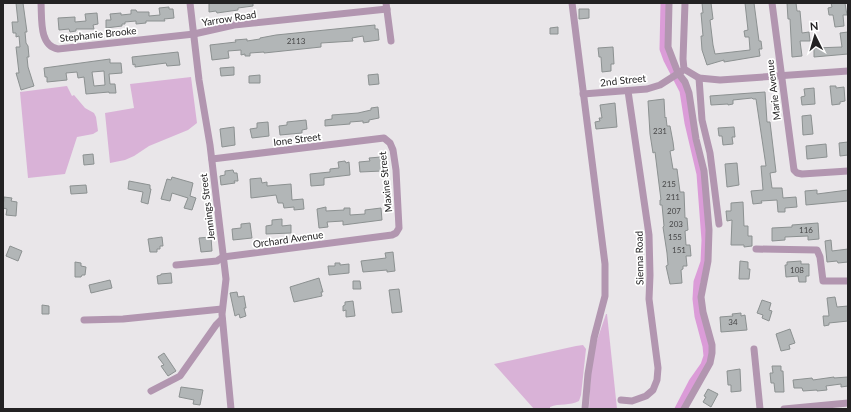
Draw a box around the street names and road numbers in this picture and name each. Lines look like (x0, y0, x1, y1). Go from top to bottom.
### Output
street label: Yarrow Road (201, 8, 257, 28)
street label: Stephanie Brooke (59, 24, 137, 44)
street label: Marie Avenue (763, 59, 783, 121)
street label: 2nd Street (600, 72, 647, 88)
street label: Ione Street (272, 130, 322, 148)
street label: Maxine Street (376, 151, 394, 213)
street label: Jennings Street (197, 173, 217, 241)
street label: Orchard Avenue (252, 228, 324, 250)
street label: Sienna Road (633, 231, 645, 285)

